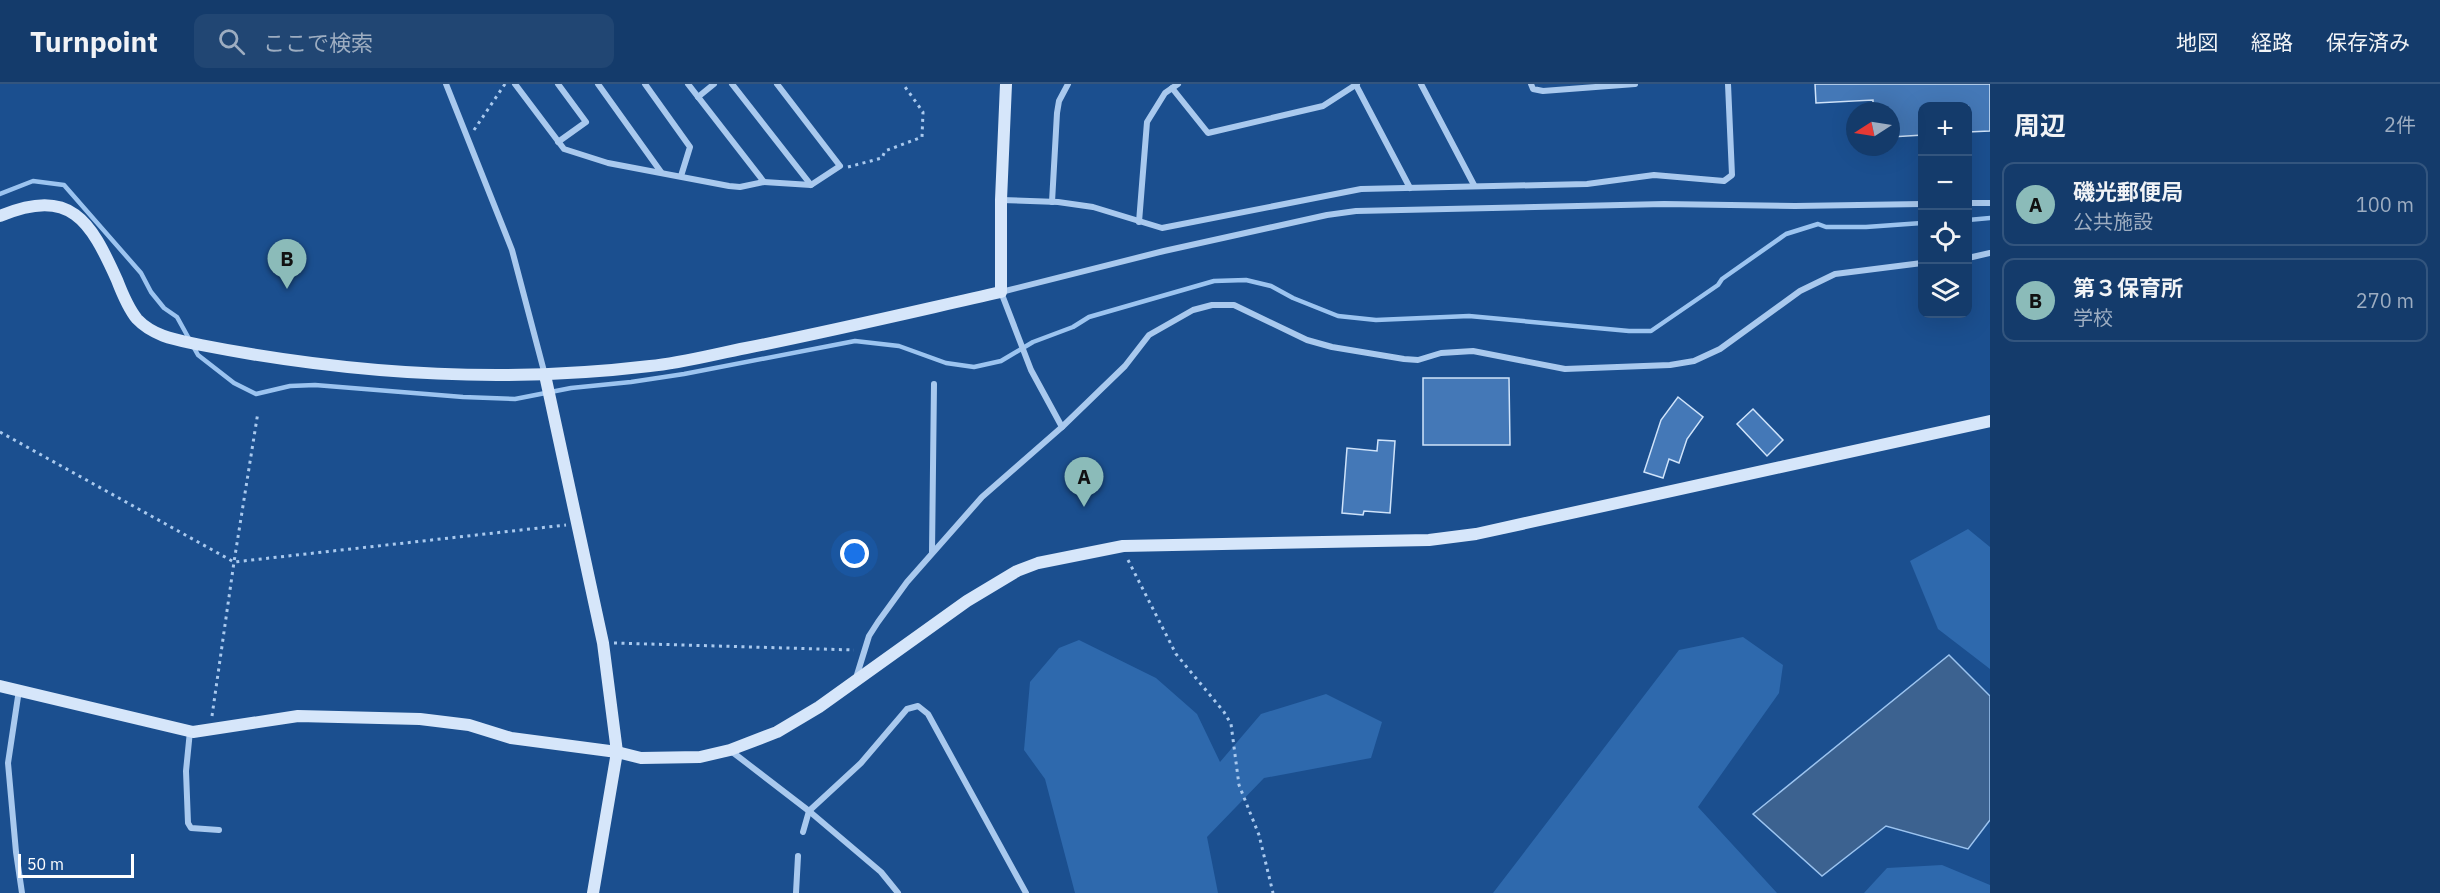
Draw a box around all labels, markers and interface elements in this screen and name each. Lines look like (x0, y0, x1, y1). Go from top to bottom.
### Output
search box (194, 14, 614, 68)
text: Turnpoint (30, 23, 158, 60)
icon: search (215, 25, 248, 58)
text: ここで検索 (263, 28, 373, 57)
text: 地図 (2176, 28, 2218, 56)
text: 経路 (2251, 28, 2293, 56)
text: 保存済み (2326, 28, 2410, 56)
north arrow (1846, 102, 1900, 156)
map controls (1918, 102, 1972, 318)
button: + (1918, 102, 1972, 156)
text: 周辺 (2014, 108, 2066, 142)
text: 2件 (2384, 111, 2416, 138)
button: − (1918, 156, 1972, 210)
text: 磯光郵便局 (2073, 177, 2183, 206)
text: A (2029, 191, 2042, 218)
text: 100 m (2356, 191, 2414, 218)
text: 公共施設 (2073, 208, 2153, 235)
button: locate (1918, 210, 1972, 264)
pin: B (268, 240, 306, 289)
button: layers (1918, 264, 1972, 318)
text: 第３保育所 (2073, 273, 2183, 302)
text: B (2029, 287, 2042, 314)
text: 270 m (2356, 287, 2414, 314)
text: 学校 (2073, 304, 2113, 331)
pin: A (1064, 458, 1104, 507)
your location (840, 539, 869, 568)
scale bar (18, 851, 134, 878)
text: 50 m (27, 854, 64, 874)

